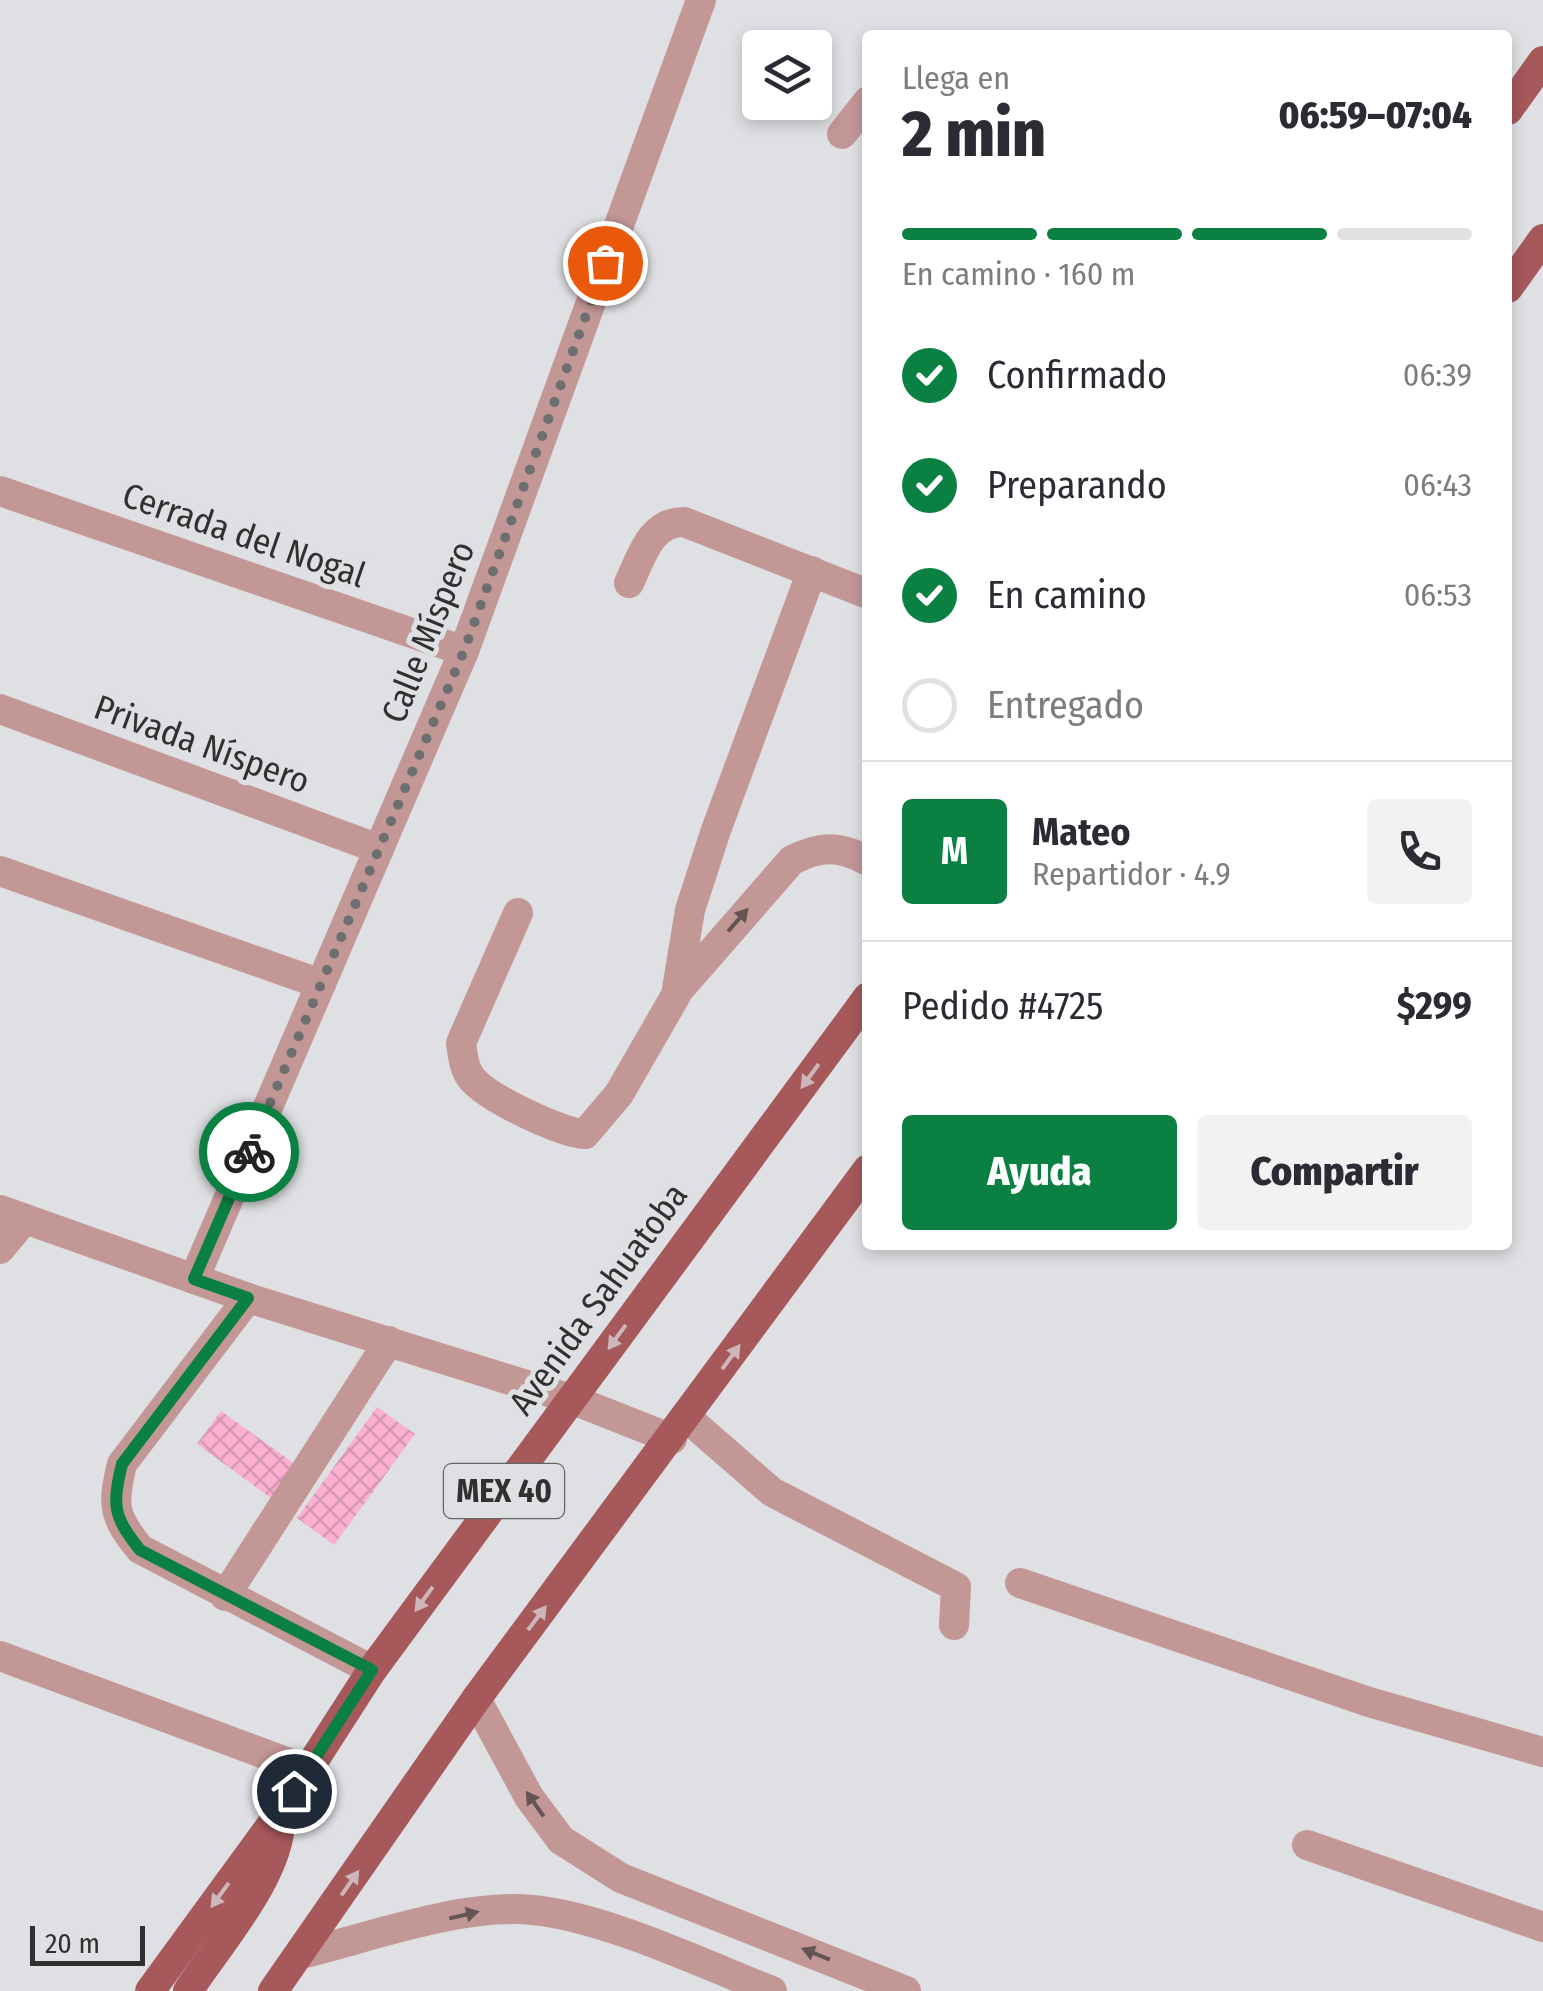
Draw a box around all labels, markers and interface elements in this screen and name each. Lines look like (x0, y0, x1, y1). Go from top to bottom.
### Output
map controls (742, 30, 832, 120)
button: layers (742, 30, 832, 120)
text: Llega en (902, 59, 1010, 97)
text: 06:59–07:04 (1278, 92, 1472, 138)
text: 2 min (902, 95, 1046, 173)
pin (563, 221, 648, 306)
icon: bag (578, 236, 633, 291)
text: En camino · 160 m (902, 255, 1135, 293)
icon: check (902, 348, 957, 403)
text: Confirmado (987, 352, 1167, 398)
text: 06:39 (1403, 356, 1472, 394)
icon: check (902, 458, 957, 513)
text: Preparando (987, 462, 1167, 508)
text: 06:43 (1403, 466, 1472, 504)
street label: Cerrada del Nogal (117, 474, 371, 596)
street label: Calle Míspero (373, 535, 483, 729)
icon: check (902, 568, 957, 623)
text: En camino (987, 572, 1147, 618)
text: 06:53 (1404, 576, 1472, 614)
text: Entregado (987, 682, 1144, 728)
street label: Privada Níspero (89, 686, 315, 802)
button: phone (1367, 799, 1472, 904)
text: Mateo (1032, 809, 1131, 855)
text: M (941, 828, 968, 874)
text: Repartidor · 4.9 (1032, 855, 1231, 893)
one-way arrow (726, 908, 748, 933)
text: Pedido #4725 (902, 983, 1104, 1029)
text: $299 (1397, 983, 1472, 1029)
one-way arrow (800, 1062, 820, 1089)
courier (199, 1102, 299, 1202)
button: Ayuda (902, 1115, 1177, 1230)
button: Compartir (1197, 1115, 1472, 1230)
icon: bike (222, 1125, 277, 1180)
street label: Avenida Sahuatoba (500, 1175, 696, 1423)
one-way arrow (607, 1324, 627, 1350)
one-way arrow (721, 1344, 741, 1370)
road number: MEX 40 (444, 1464, 564, 1518)
one-way arrow (415, 1586, 434, 1612)
one-way arrow (527, 1605, 547, 1631)
pin (252, 1749, 337, 1834)
icon: home (267, 1764, 322, 1819)
one-way arrow (526, 1790, 544, 1817)
one-way arrow (340, 1870, 359, 1896)
one-way arrow (210, 1882, 230, 1908)
one-way arrow (449, 1907, 480, 1922)
scale bar (30, 1921, 145, 1966)
text: 20 m (45, 1927, 100, 1960)
one-way arrow (801, 1946, 831, 1962)

